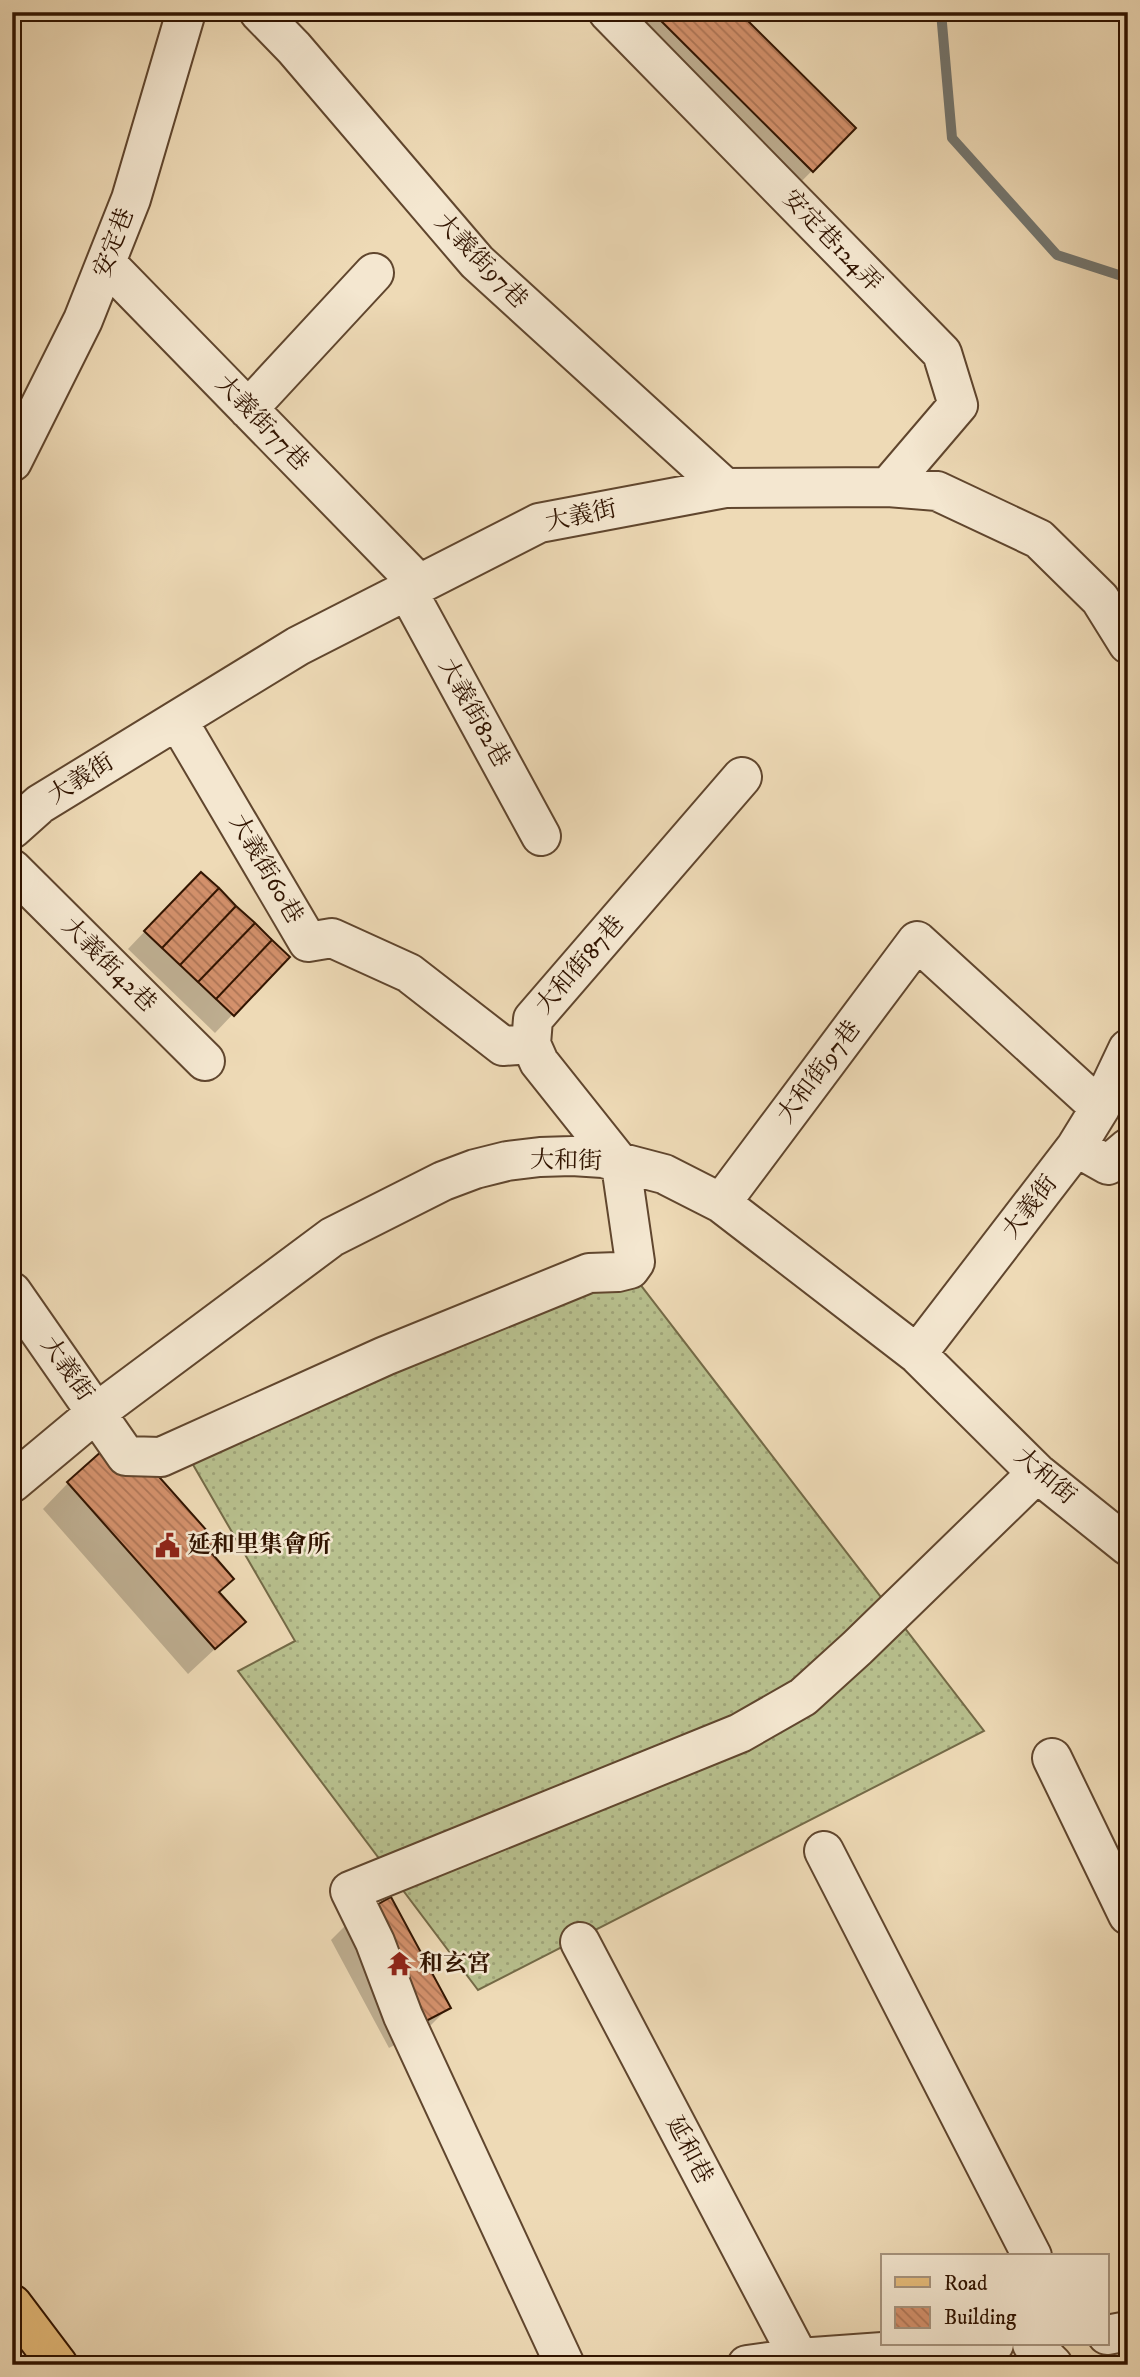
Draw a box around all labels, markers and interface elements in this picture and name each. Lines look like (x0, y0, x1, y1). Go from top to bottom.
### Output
street label: 安定巷124弄 (776, 184, 888, 298)
street label: 安定巷 (87, 204, 141, 282)
street label: 大義街97巷 (428, 207, 534, 315)
street label: 大義街77巷 (209, 369, 315, 477)
street label: 大義街 (543, 494, 619, 538)
street label: 大義街82巷 (432, 653, 516, 773)
street label: 大義街 (43, 747, 119, 811)
street label: 大義街60巷 (223, 809, 309, 929)
street label: 大和街87巷 (529, 910, 631, 1020)
street label: 大義街42巷 (55, 911, 163, 1019)
street label: 大和街97巷 (771, 1015, 867, 1129)
street label: 大和街 (530, 1145, 602, 1177)
street label: 大義街 (996, 1169, 1064, 1245)
street label: 大義街 (34, 1331, 100, 1407)
street label: 大和街 (1008, 1441, 1082, 1511)
place label: 延和里集會所 (187, 1530, 331, 1560)
public building icon: 延和里集會所 (153, 1531, 181, 1559)
place label: 和玄宮 (419, 1949, 491, 1979)
temple icon: 和玄宮 (385, 1950, 413, 1978)
street label: 延和巷 (659, 2111, 719, 2189)
legend (881, 2254, 1108, 2346)
text: Road (944, 2271, 988, 2297)
text: Building (944, 2305, 1017, 2331)

